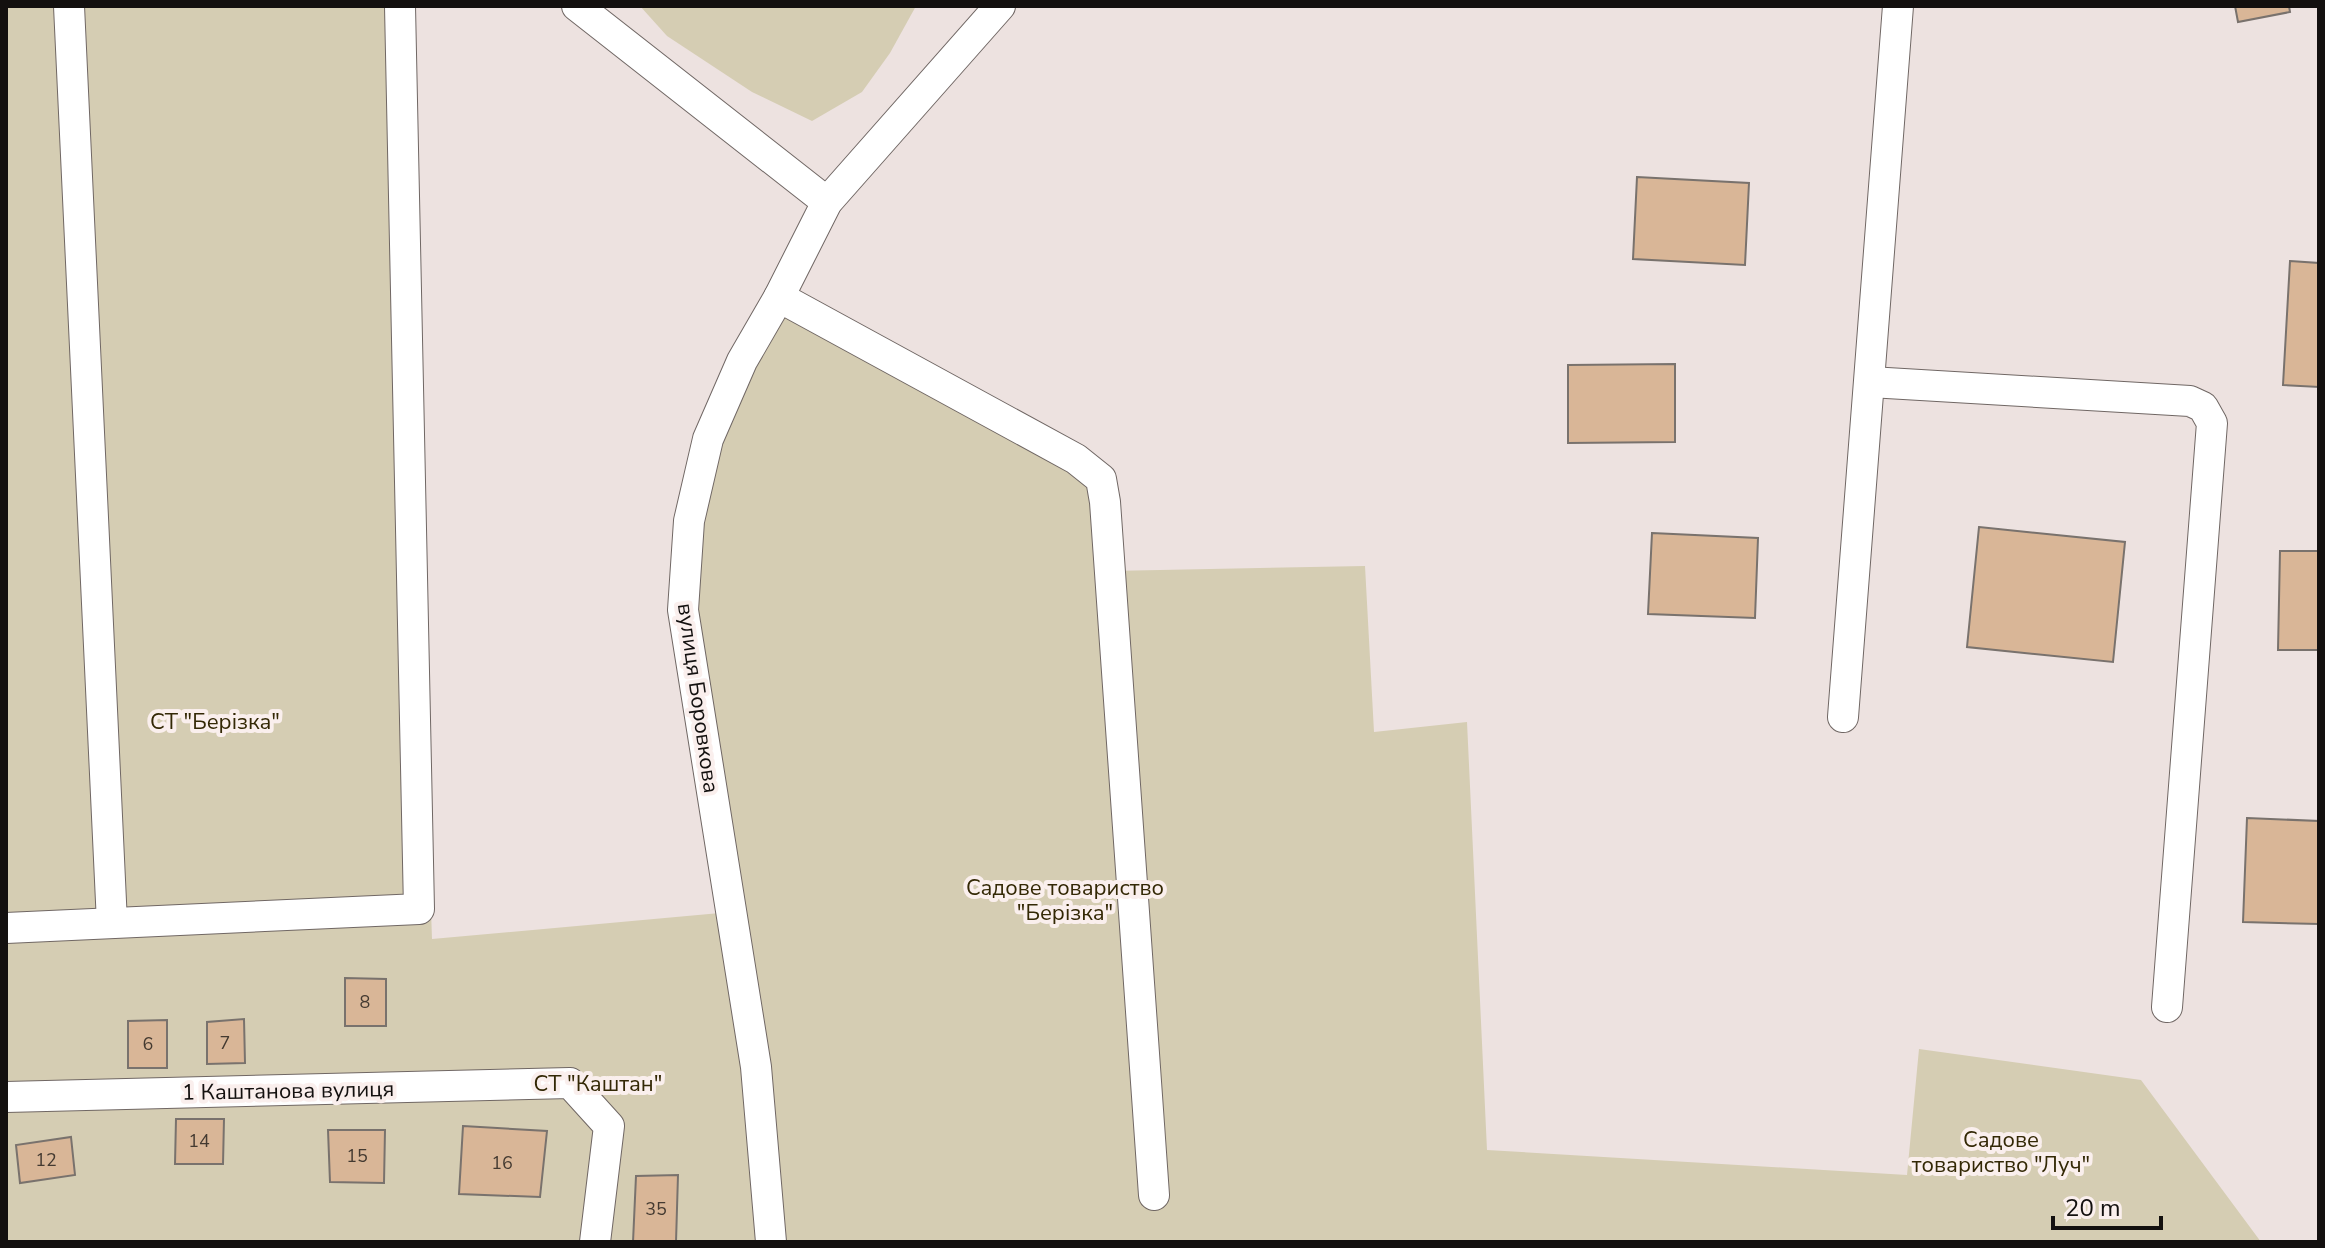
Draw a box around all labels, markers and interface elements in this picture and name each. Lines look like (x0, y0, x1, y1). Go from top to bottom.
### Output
street label: вулиця Боровкова (670, 601, 726, 795)
park label: СТ "Берізка" (150, 707, 280, 737)
park label: Садове товариство "Берізка" (966, 873, 1164, 928)
house number: 8 (360, 990, 370, 1014)
house number: 7 (220, 1031, 230, 1055)
house number: 6 (143, 1032, 153, 1056)
park label: СТ "Каштан" (534, 1069, 662, 1099)
street label: 1 Каштанова вулиця (182, 1074, 394, 1108)
park label: Садове товариство "Луч" (1912, 1125, 2090, 1180)
house number: 14 (188, 1129, 210, 1153)
house number: 15 (346, 1144, 368, 1168)
house number: 12 (35, 1148, 57, 1172)
house number: 16 (491, 1151, 513, 1175)
scale bar (2053, 1180, 2161, 1230)
text: 20 m (2065, 1192, 2121, 1224)
house number: 35 (645, 1197, 667, 1221)

